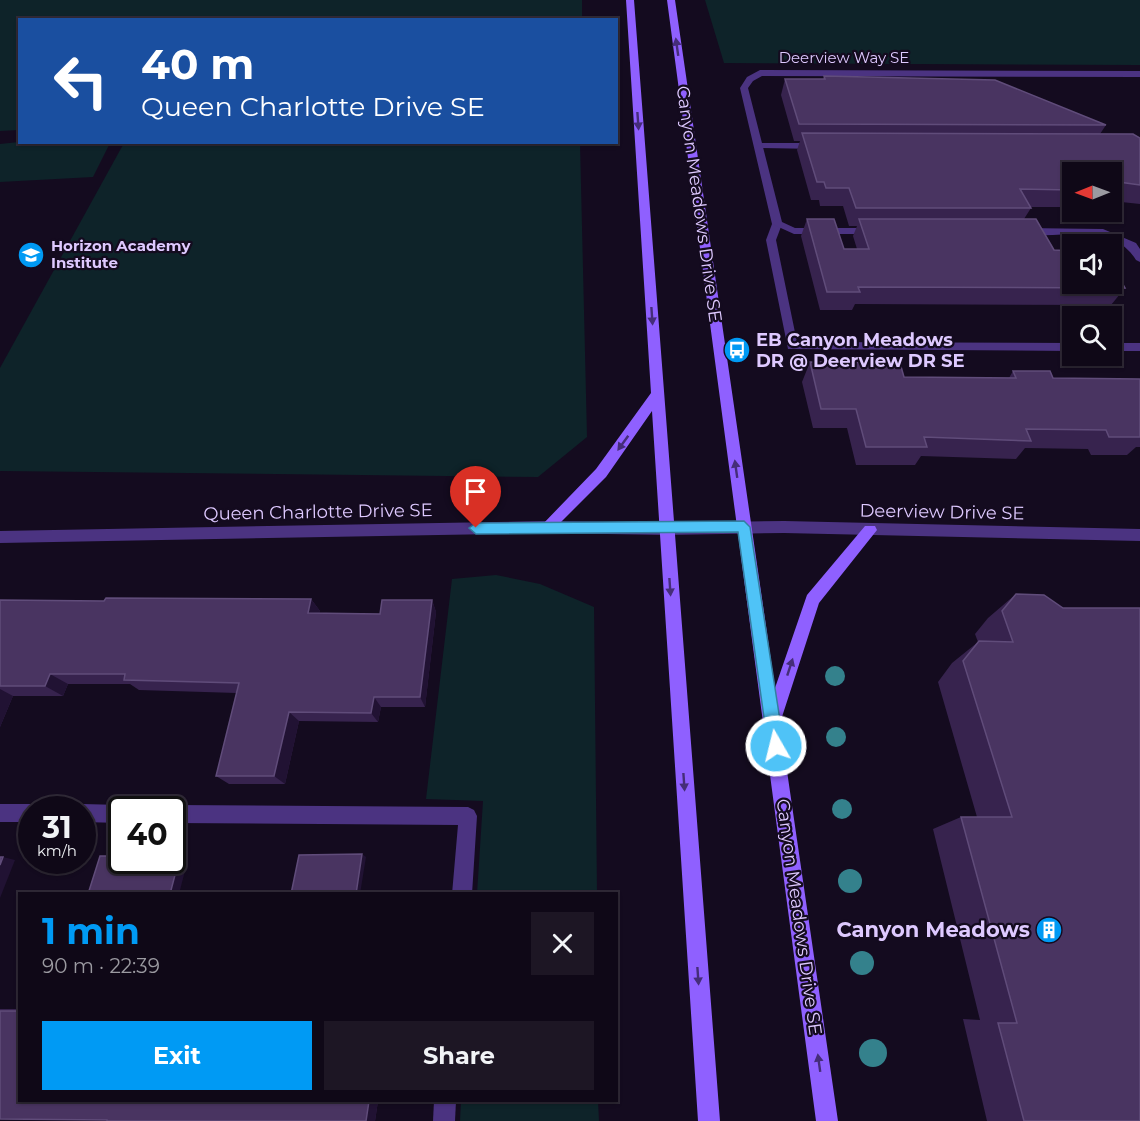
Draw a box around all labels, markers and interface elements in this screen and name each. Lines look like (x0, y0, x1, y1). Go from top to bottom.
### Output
one-way arrow (673, 37, 682, 56)
text: 40 m (141, 38, 254, 90)
icon: left (42, 42, 120, 120)
street label: Deerview Way SE (779, 48, 909, 67)
street label: Canyon Meadows Drive SE (672, 84, 726, 324)
text: Queen Charlotte Drive SE (141, 90, 485, 123)
one-way arrow (634, 112, 643, 131)
north arrow (1062, 162, 1122, 222)
map controls (1062, 162, 1122, 366)
button: sound (1062, 234, 1122, 294)
place label: Horizon Academy Institute (51, 236, 191, 272)
school or university icon: Horizon Academy Institute (16, 240, 46, 270)
one-way arrow (647, 306, 657, 325)
button: search (1062, 306, 1122, 366)
place label: EB Canyon Meadows DR @ Deerview DR SE (756, 329, 965, 372)
bus stop icon: EB Canyon Meadows DR @ Deerview DR SE (722, 335, 752, 365)
one-way arrow (617, 434, 629, 450)
one-way arrow (731, 459, 740, 478)
pin (450, 466, 501, 528)
icon: arrive (459, 475, 492, 508)
street label: Queen Charlotte Drive SE (203, 499, 433, 525)
street label: Deerview Drive SE (859, 500, 1025, 524)
one-way arrow (665, 578, 675, 597)
one-way arrow (786, 658, 795, 676)
position arrow (744, 714, 808, 778)
one-way arrow (679, 772, 689, 791)
speed limit sign: 40 (108, 796, 186, 874)
street label: Canyon Meadows Drive SE (772, 797, 826, 1037)
text: 31 (42, 809, 72, 846)
text: km/h (37, 841, 77, 860)
text: 1 min (42, 909, 140, 953)
button: close (531, 912, 594, 975)
building icon: Canyon Meadows (1034, 915, 1064, 945)
place label: Canyon Meadows (836, 917, 1030, 942)
text: 90 m · 22:39 (42, 954, 160, 978)
one-way arrow (694, 967, 703, 986)
button: Exit (42, 1021, 312, 1090)
button: Share (324, 1021, 594, 1090)
one-way arrow (815, 1053, 824, 1072)

